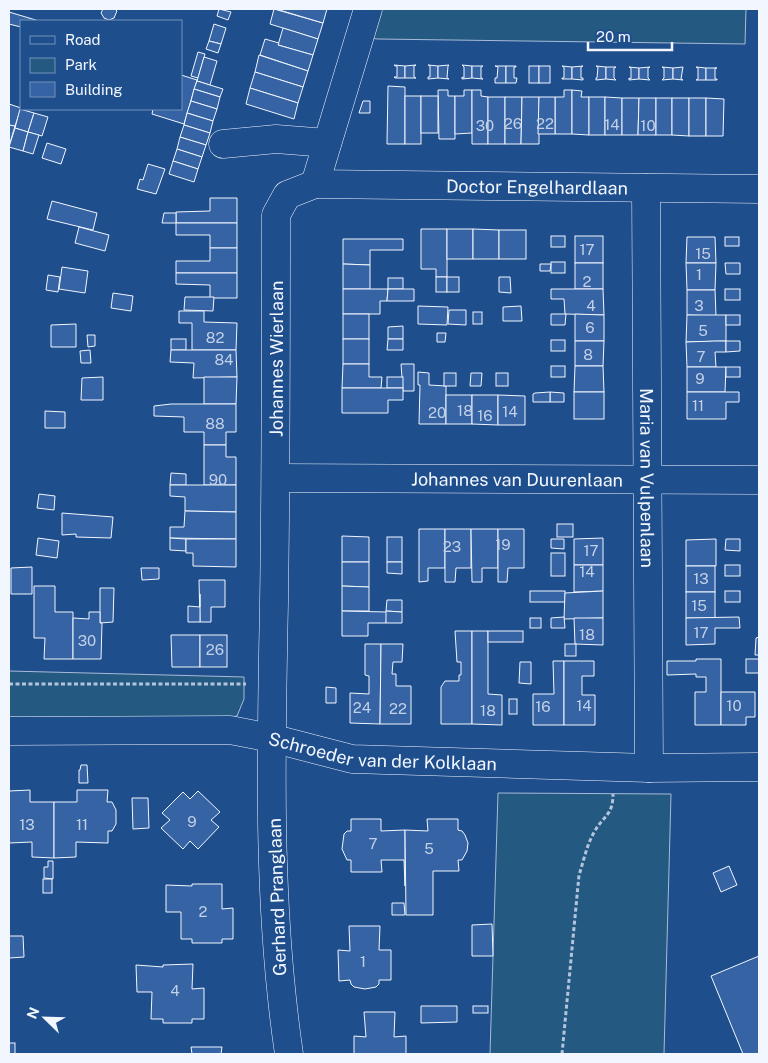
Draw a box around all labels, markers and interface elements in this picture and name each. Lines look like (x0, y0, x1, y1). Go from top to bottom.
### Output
legend (20, 20, 182, 110)
scale bar (588, 20, 672, 52)
text: 20 m (596, 28, 631, 45)
text: Road (65, 31, 101, 48)
text: Park (65, 56, 97, 73)
text: Building (65, 81, 123, 98)
house number: 26 (504, 115, 522, 132)
house number: 22 (536, 115, 554, 132)
house number: 14 (604, 116, 620, 133)
house number: 30 (476, 117, 494, 134)
house number: 10 (640, 117, 656, 134)
street label: Doctor Engelhardlaan (446, 175, 628, 198)
house number: 17 (579, 241, 595, 258)
house number: 15 (695, 245, 711, 262)
house number: 1 (696, 266, 702, 283)
house number: 2 (583, 273, 592, 290)
street label: Johannes Wierlaan (265, 281, 286, 437)
house number: 4 (586, 297, 596, 314)
house number: 3 (694, 297, 704, 314)
house number: 6 (585, 319, 595, 336)
house number: 5 (698, 322, 708, 339)
house number: 82 (206, 329, 224, 346)
house number: 8 (583, 346, 593, 363)
house number: 7 (696, 348, 706, 365)
house number: 84 (214, 351, 234, 368)
house number: 9 (695, 370, 705, 387)
street label: Maria van Vulpenlaan (637, 388, 658, 568)
house number: 11 (692, 397, 704, 414)
house number: 18 (457, 402, 473, 419)
house number: 14 (502, 403, 518, 420)
house number: 20 (428, 404, 446, 421)
house number: 16 (477, 407, 493, 424)
house number: 88 (205, 415, 225, 432)
street label: Johannes van Duurenlaan (411, 468, 623, 490)
house number: 90 (209, 471, 227, 488)
house number: 19 (495, 536, 511, 553)
house number: 23 (443, 538, 461, 555)
house number: 17 (583, 542, 599, 559)
house number: 14 (579, 563, 595, 580)
house number: 13 (693, 570, 709, 587)
house number: 15 (691, 597, 707, 614)
house number: 17 (693, 624, 709, 641)
house number: 18 (579, 626, 595, 643)
house number: 30 (78, 632, 96, 649)
house number: 26 (206, 641, 224, 658)
house number: 14 (576, 697, 592, 714)
house number: 10 (726, 697, 742, 714)
house number: 16 (535, 698, 551, 715)
house number: 24 (353, 699, 371, 716)
house number: 22 (389, 700, 407, 717)
house number: 18 (480, 702, 496, 719)
street label: Schroeder van der Kolklaan (266, 727, 497, 774)
house number: 9 (187, 813, 197, 830)
house number: 13 (19, 816, 35, 833)
house number: 11 (76, 816, 88, 833)
street label: Gerhard Pranglaan (264, 818, 290, 976)
house number: 7 (368, 835, 378, 852)
house number: 5 (424, 840, 434, 857)
house number: 2 (199, 903, 208, 920)
house number: 1 (360, 953, 366, 970)
house number: 4 (170, 982, 180, 999)
north arrow (20, 993, 70, 1043)
text: N (24, 1005, 43, 1021)

